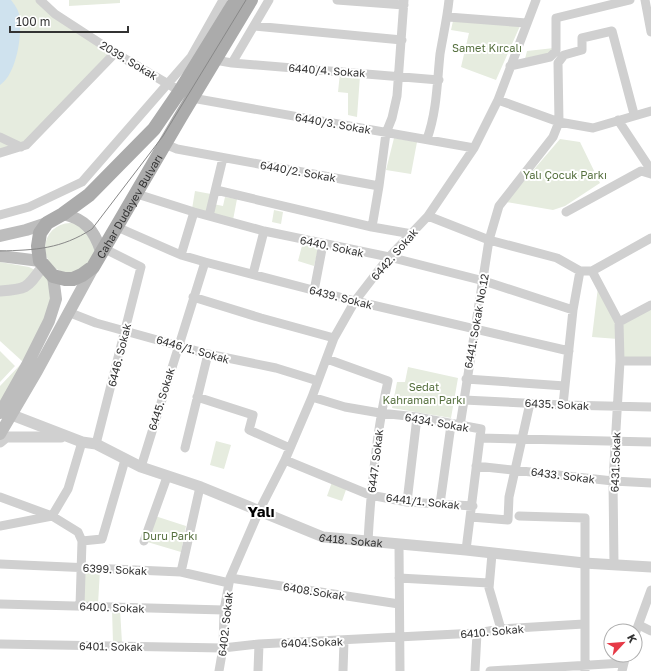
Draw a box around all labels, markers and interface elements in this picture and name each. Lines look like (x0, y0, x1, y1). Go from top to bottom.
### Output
scale bar (10, 8, 128, 34)
text: 100 m (16, 14, 50, 29)
street label: 2039. Sokak (98, 38, 160, 82)
park label: Samet Kırcalı (452, 41, 522, 54)
street label: 6440/4. Sokak (288, 61, 366, 79)
street label: 6440/3. Sokak (294, 110, 372, 136)
street label: Cahar Dudayev Bulvarı (93, 151, 164, 260)
street label: 6440/2. Sokak (259, 158, 337, 184)
park label: Yalı Çocuk Parkı (523, 168, 607, 181)
street label: 6442. Sokak (368, 225, 420, 283)
street label: 6440. Sokak (299, 233, 365, 259)
street label: 6441. Sokak No.12 (461, 273, 491, 369)
street label: 6439. Sokak (308, 283, 374, 311)
street label: 6446. Sokak (105, 322, 133, 388)
street label: 6446/1. Sokak (155, 332, 231, 366)
street label: 6445. Sokak (145, 366, 177, 432)
park label: Sedat Kahraman Parkı (382, 380, 466, 406)
street label: 6435. Sokak (525, 396, 589, 412)
street label: 6434. Sokak (404, 410, 470, 434)
street label: 6447. Sokak (365, 428, 385, 494)
street label: 6431.Sokak (607, 432, 623, 492)
street label: 6433. Sokak (530, 465, 596, 485)
street label: 6441/1. Sokak (385, 491, 461, 511)
district label: Yalı (247, 502, 275, 520)
park label: Duru Parkı (143, 529, 197, 542)
street label: 6418. Sokak (317, 530, 383, 549)
street label: 6399. Sokak (82, 561, 148, 577)
street label: 6408.Sokak (282, 580, 346, 602)
street label: 6402. Sokak (215, 591, 235, 657)
street label: 6400. Sokak (79, 599, 145, 615)
street label: 6410. Sokak (460, 622, 524, 640)
north arrow (603, 623, 643, 663)
text: K (625, 632, 640, 645)
street label: 6404.Sokak (281, 634, 343, 650)
street label: 6401. Sokak (79, 639, 143, 653)

